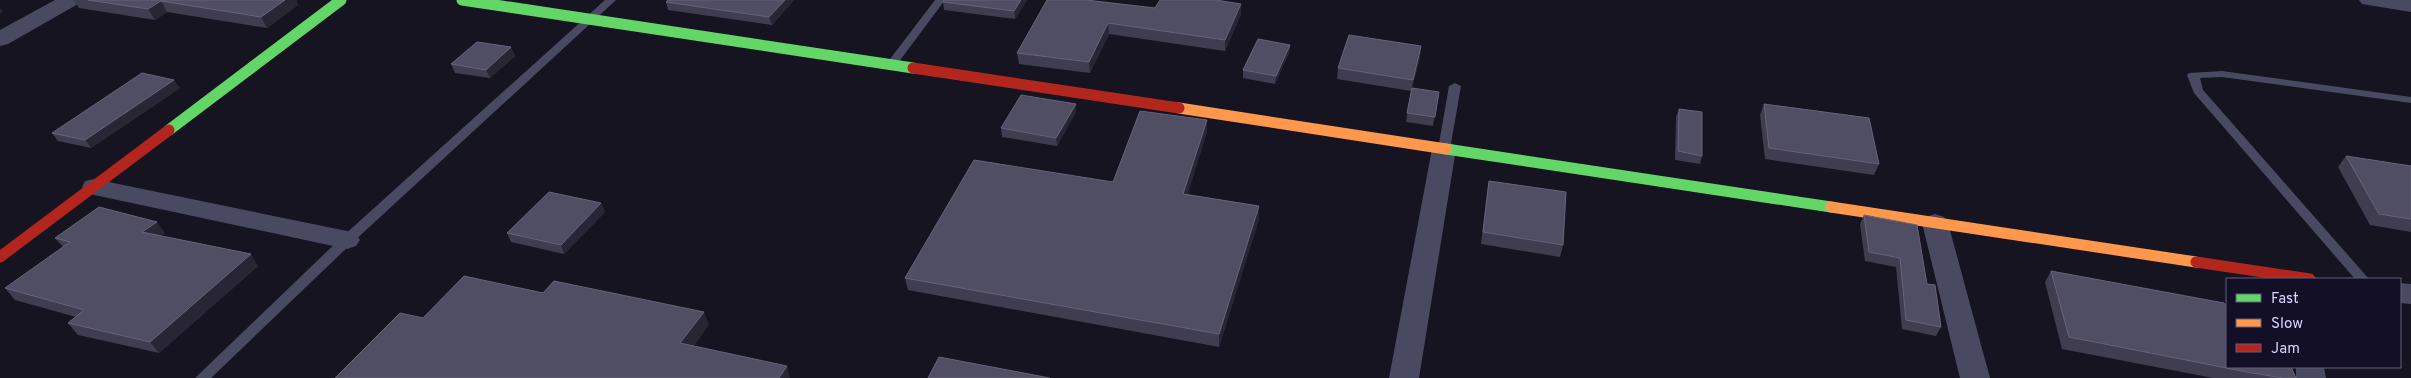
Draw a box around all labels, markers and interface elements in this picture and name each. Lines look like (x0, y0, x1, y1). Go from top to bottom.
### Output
legend (2226, 278, 2401, 368)
text: Fast (2271, 290, 2299, 309)
text: Slow (2271, 315, 2303, 334)
text: Jam (2271, 340, 2300, 359)

